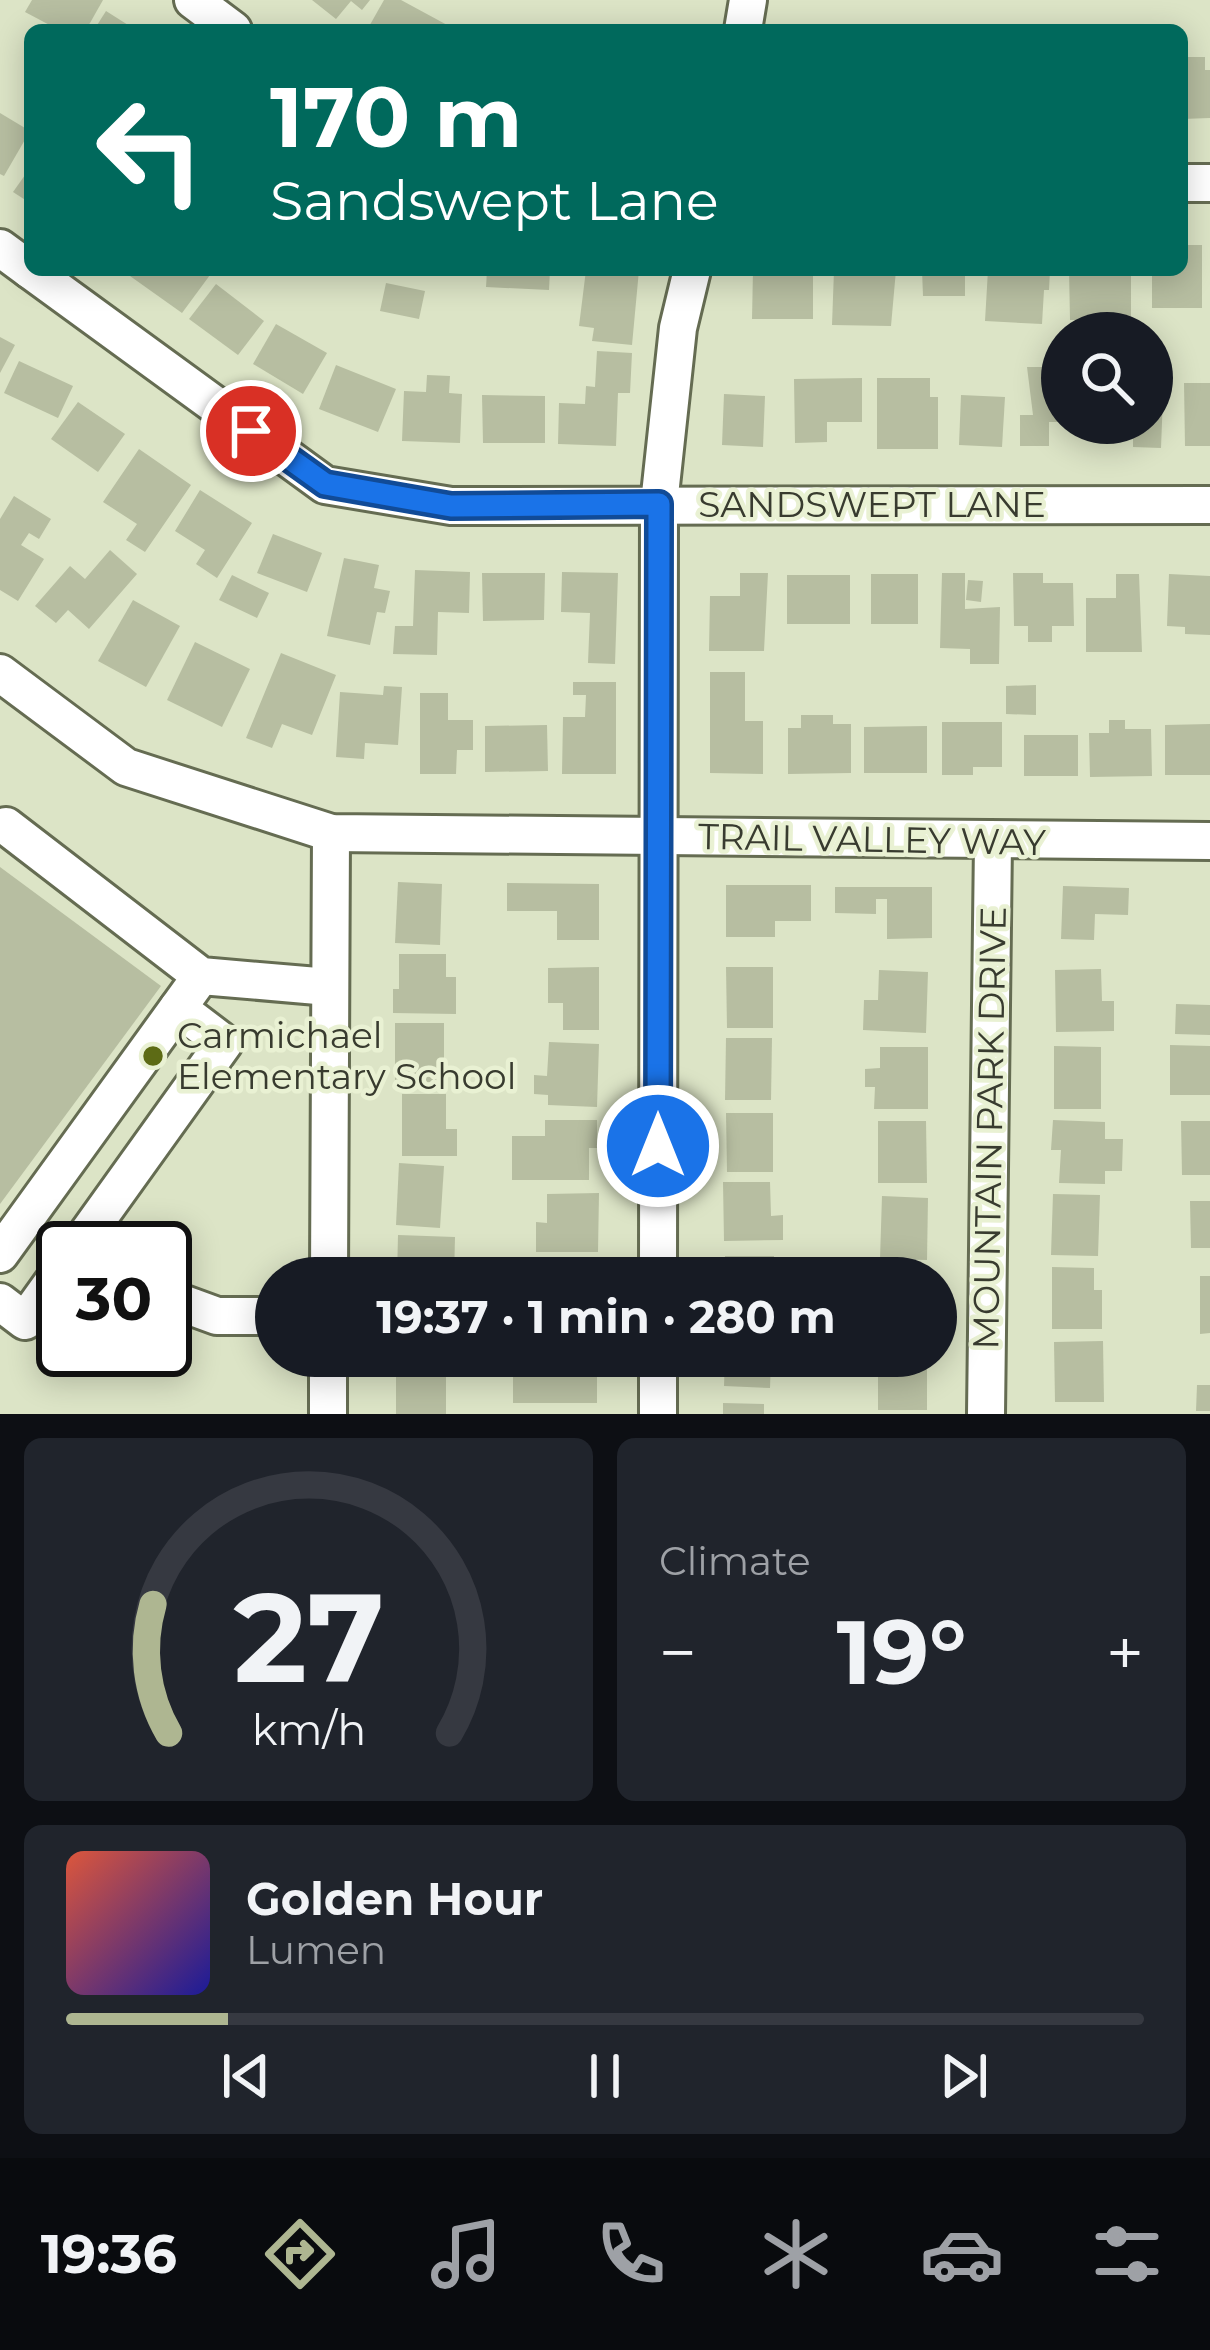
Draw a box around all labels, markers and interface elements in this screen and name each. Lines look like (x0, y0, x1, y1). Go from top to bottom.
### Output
text: 170 m (270, 66, 522, 168)
icon: left (72, 72, 228, 228)
text: Sandswept Lane (270, 168, 719, 234)
map controls (1041, 312, 1173, 444)
button: search (1041, 312, 1173, 444)
pin (200, 380, 302, 482)
icon: arrive (218, 398, 284, 464)
street label: SANDSWEPT LANE (698, 482, 1046, 526)
street label: TRAIL VALLEY WAY (698, 814, 1046, 864)
street label: MOUNTAIN PARK DRIVE (963, 906, 1015, 1350)
place label: Carmichael Elementary School (177, 1013, 516, 1098)
marker: Carmichael Elementary School (140, 1043, 166, 1069)
position arrow (595, 1083, 721, 1209)
speed limit sign: 30 (36, 1221, 192, 1377)
text: 19:37 · 1 min · 280 m (376, 1289, 836, 1344)
text: Climate (659, 1537, 811, 1585)
text: 27 (233, 1561, 384, 1713)
text: 19° (836, 1597, 967, 1707)
text: − (659, 1612, 697, 1693)
text: + (1106, 1612, 1144, 1693)
text: km/h (251, 1702, 366, 1755)
text: Golden Hour (246, 1871, 543, 1926)
text: Lumen (246, 1926, 386, 1974)
icon: previous (213, 2043, 279, 2109)
icon: pause (572, 2043, 638, 2109)
icon: next (931, 2043, 997, 2109)
icon: directions (258, 2212, 342, 2296)
icon: music (424, 2212, 508, 2296)
icon: phone (589, 2212, 673, 2296)
icon: climate (754, 2212, 838, 2296)
icon: car (920, 2212, 1004, 2296)
icon: filters (1085, 2212, 1169, 2296)
text: 19:36 (41, 2221, 177, 2287)

